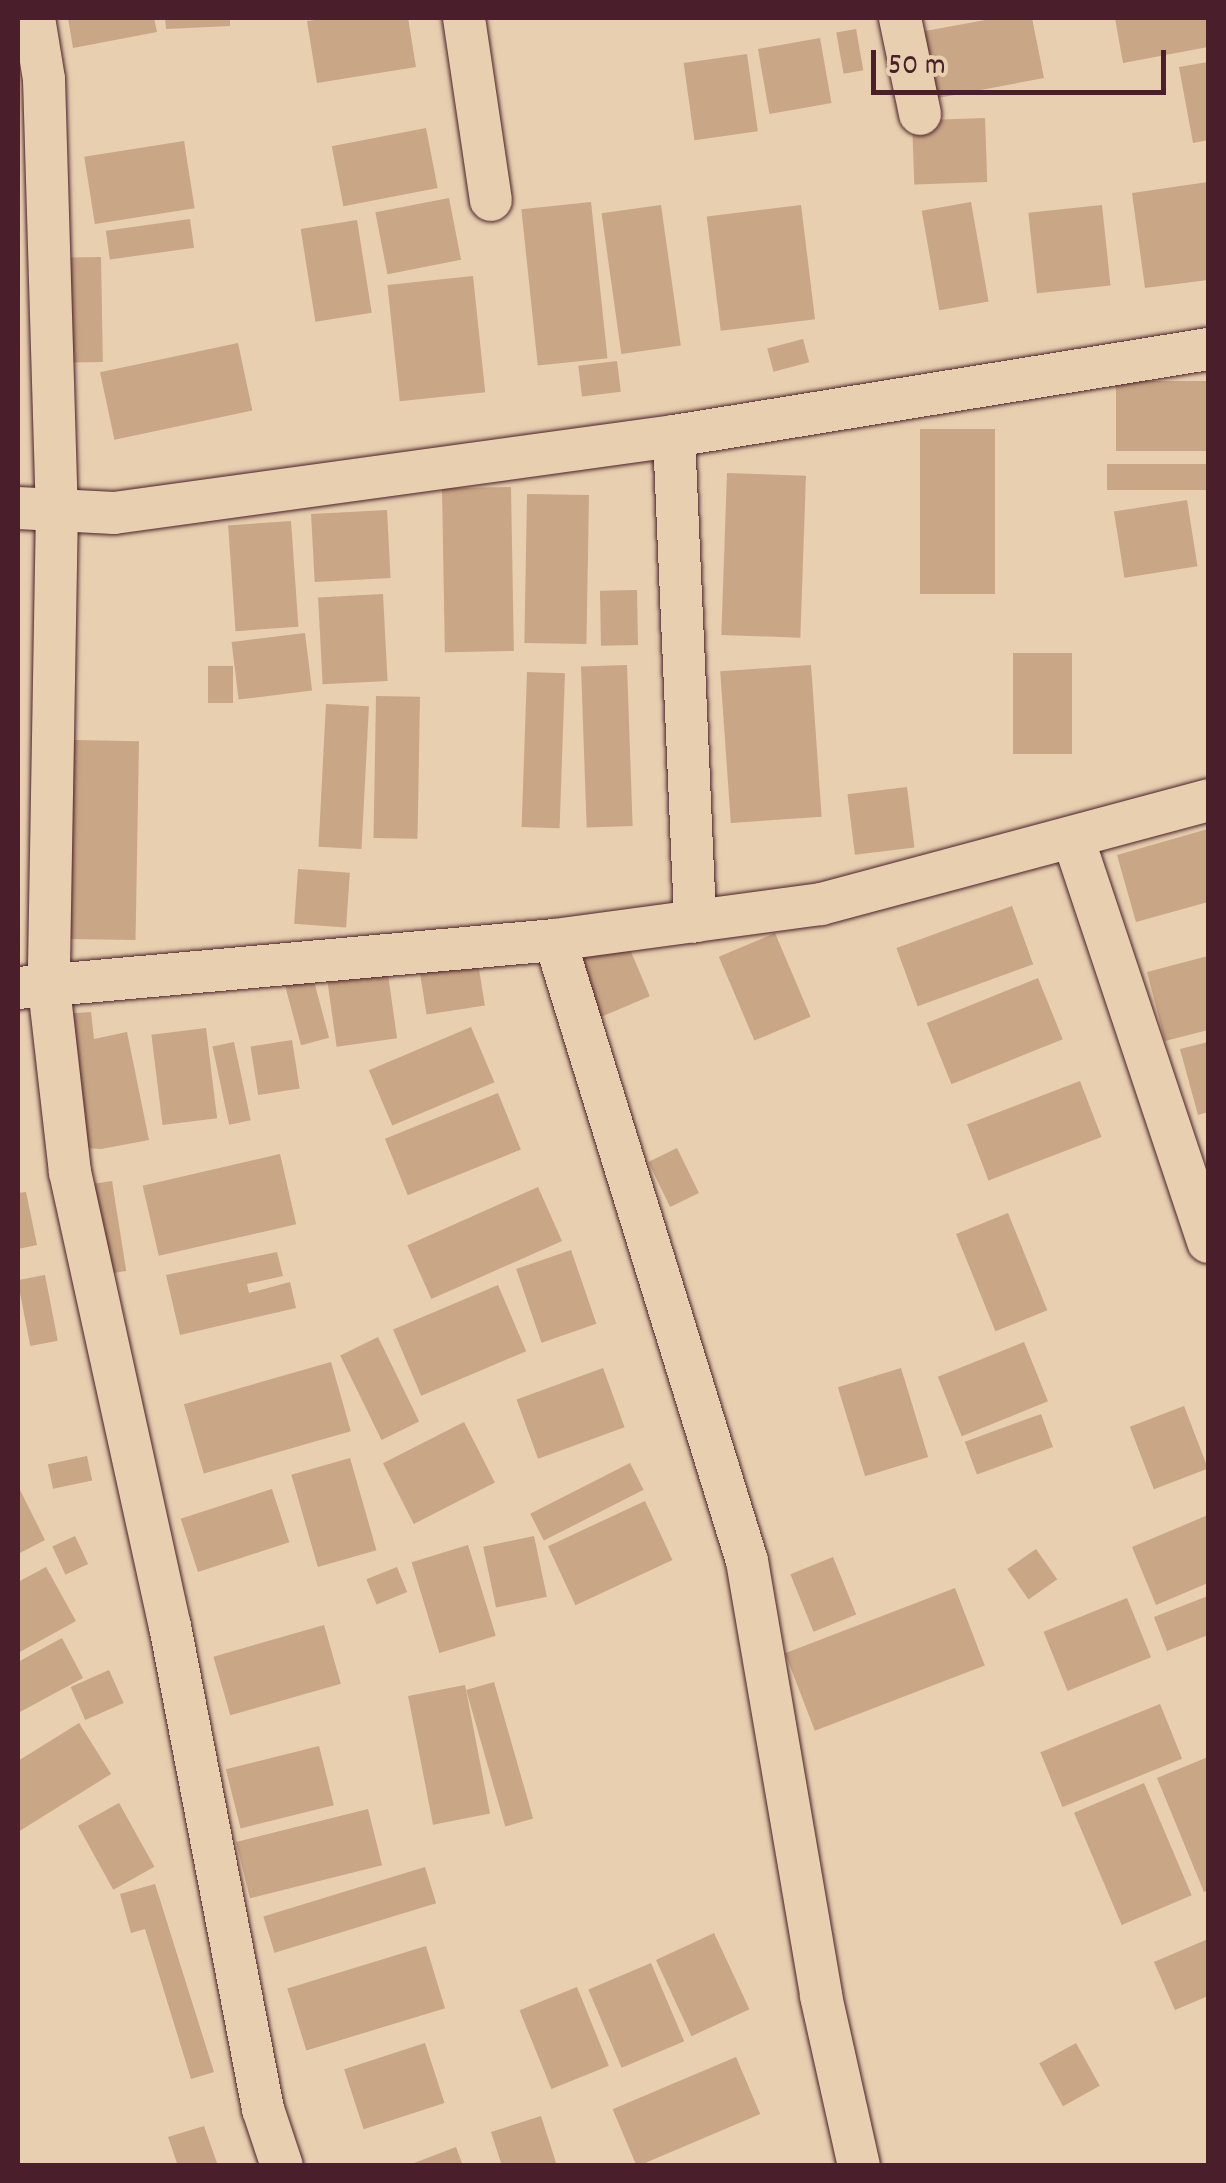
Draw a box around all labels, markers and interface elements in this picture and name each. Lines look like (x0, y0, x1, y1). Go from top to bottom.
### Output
scale bar (876, 30, 1171, 92)
text: 50 m (888, 46, 946, 89)

